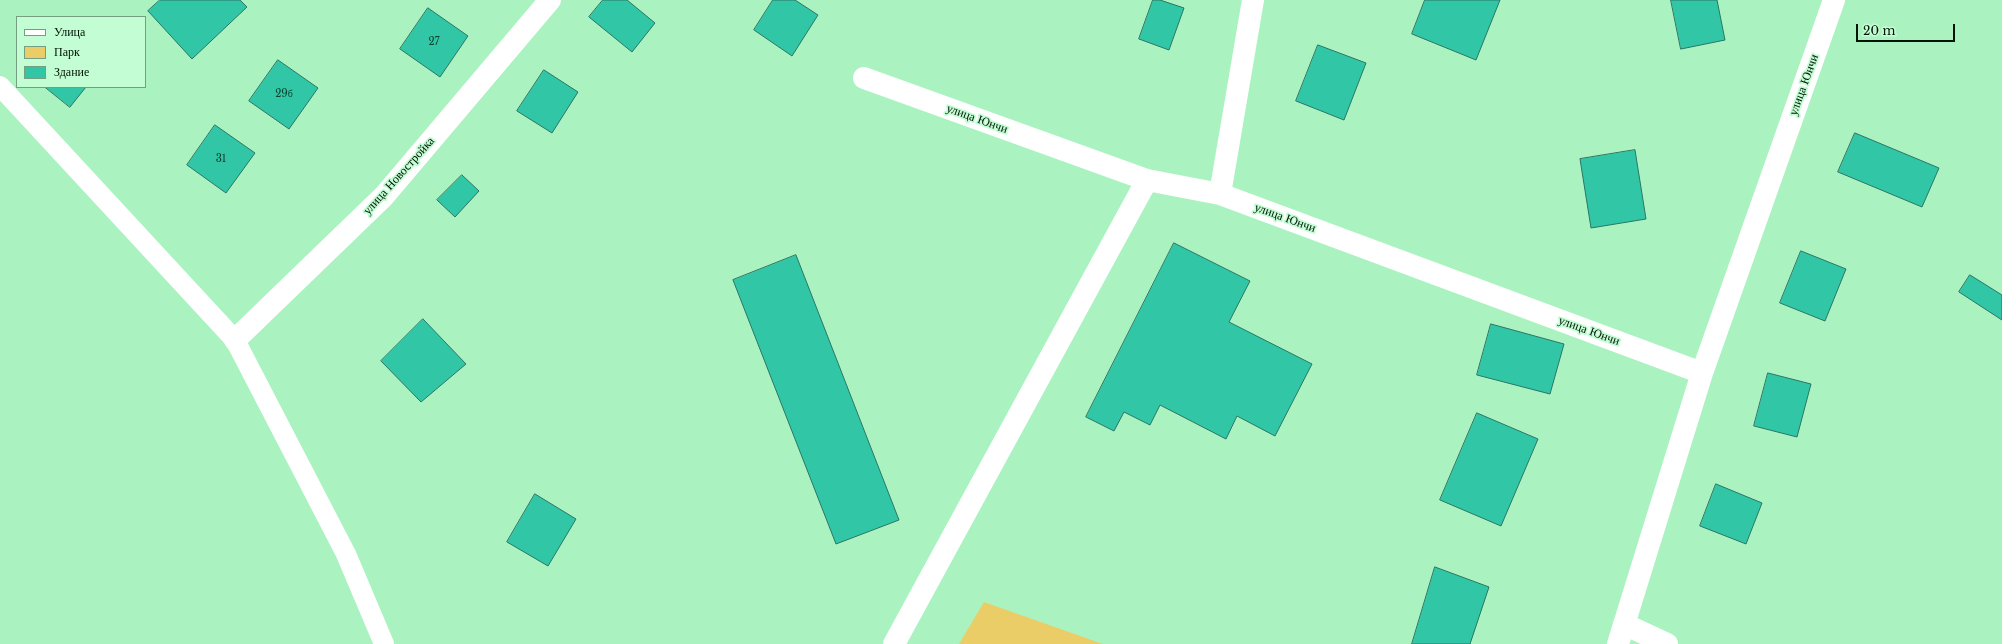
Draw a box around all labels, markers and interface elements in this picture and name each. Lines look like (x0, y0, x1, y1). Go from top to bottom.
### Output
legend (16, 16, 146, 88)
scale bar (1858, 16, 1957, 42)
text: 20 m (1863, 23, 1895, 38)
text: Улица (54, 24, 85, 39)
house number: 27 (428, 36, 440, 48)
text: Парк (54, 44, 80, 59)
street label: улица Юнчи (1786, 52, 1822, 118)
text: Здание (54, 64, 89, 79)
house number: 29б (275, 88, 293, 100)
street label: улица Юнчи (944, 101, 1010, 137)
street label: улица Новостройка (360, 134, 438, 218)
house number: 31 (216, 153, 226, 165)
street label: улица Юнчи (1252, 200, 1318, 236)
street label: улица Юнчи (1556, 313, 1622, 349)

